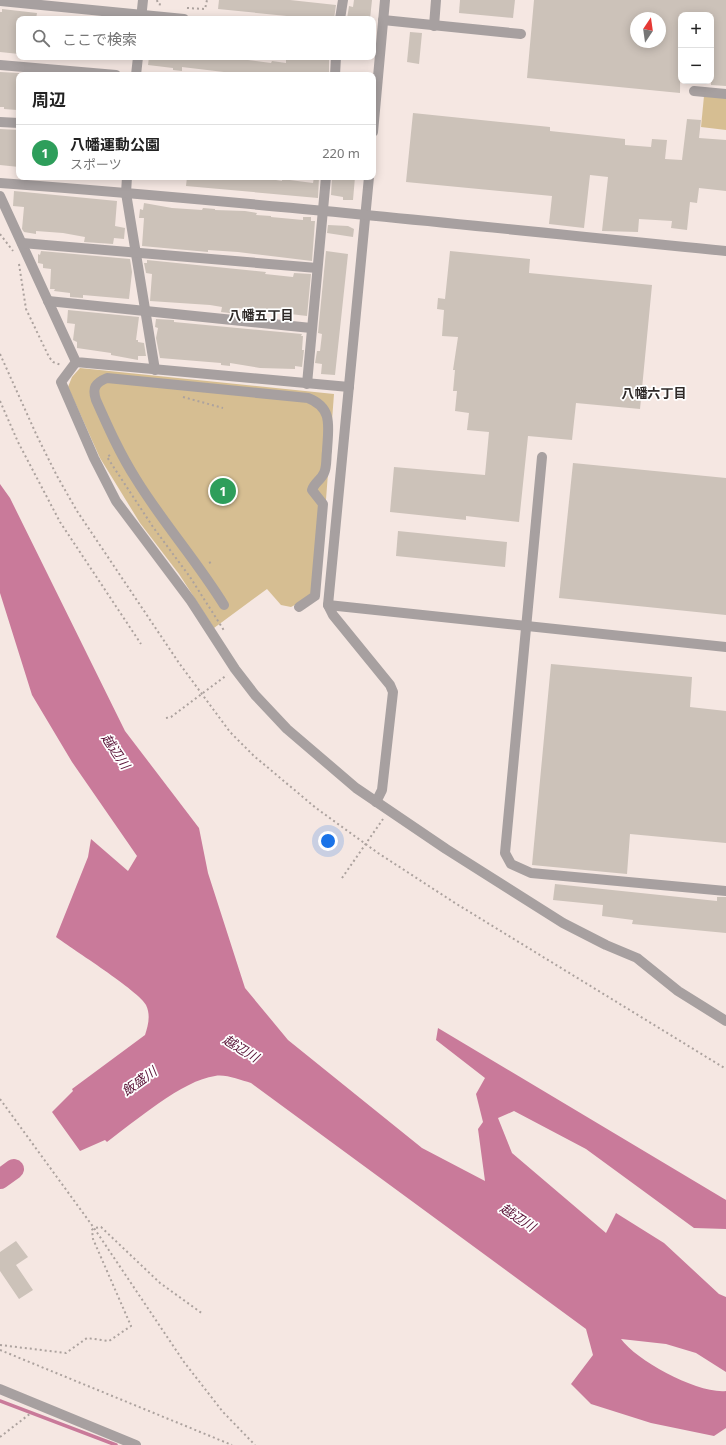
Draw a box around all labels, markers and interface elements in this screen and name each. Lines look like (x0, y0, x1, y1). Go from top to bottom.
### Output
north arrow (630, 12, 666, 48)
map controls (678, 12, 714, 84)
button: + (678, 12, 714, 48)
search box (16, 16, 376, 60)
icon: search (30, 27, 52, 49)
text: ここで検索 (62, 29, 137, 49)
button: − (678, 48, 714, 84)
text: 周辺 (32, 88, 66, 111)
text: 八幡運動公園 (70, 134, 160, 154)
text: 1 (41, 144, 49, 162)
text: 220 m (322, 144, 360, 162)
text: スポーツ (70, 155, 122, 173)
district label: 八幡五丁目 (228, 306, 294, 324)
district label: 八幡六丁目 (621, 384, 687, 402)
pin: 1 (210, 476, 236, 506)
water label: 越辺川 (98, 730, 135, 774)
your location (318, 831, 338, 851)
water label: 越辺川 (220, 1030, 264, 1067)
water label: 飯盛川 (118, 1061, 162, 1100)
water label: 越辺川 (497, 1199, 541, 1236)

